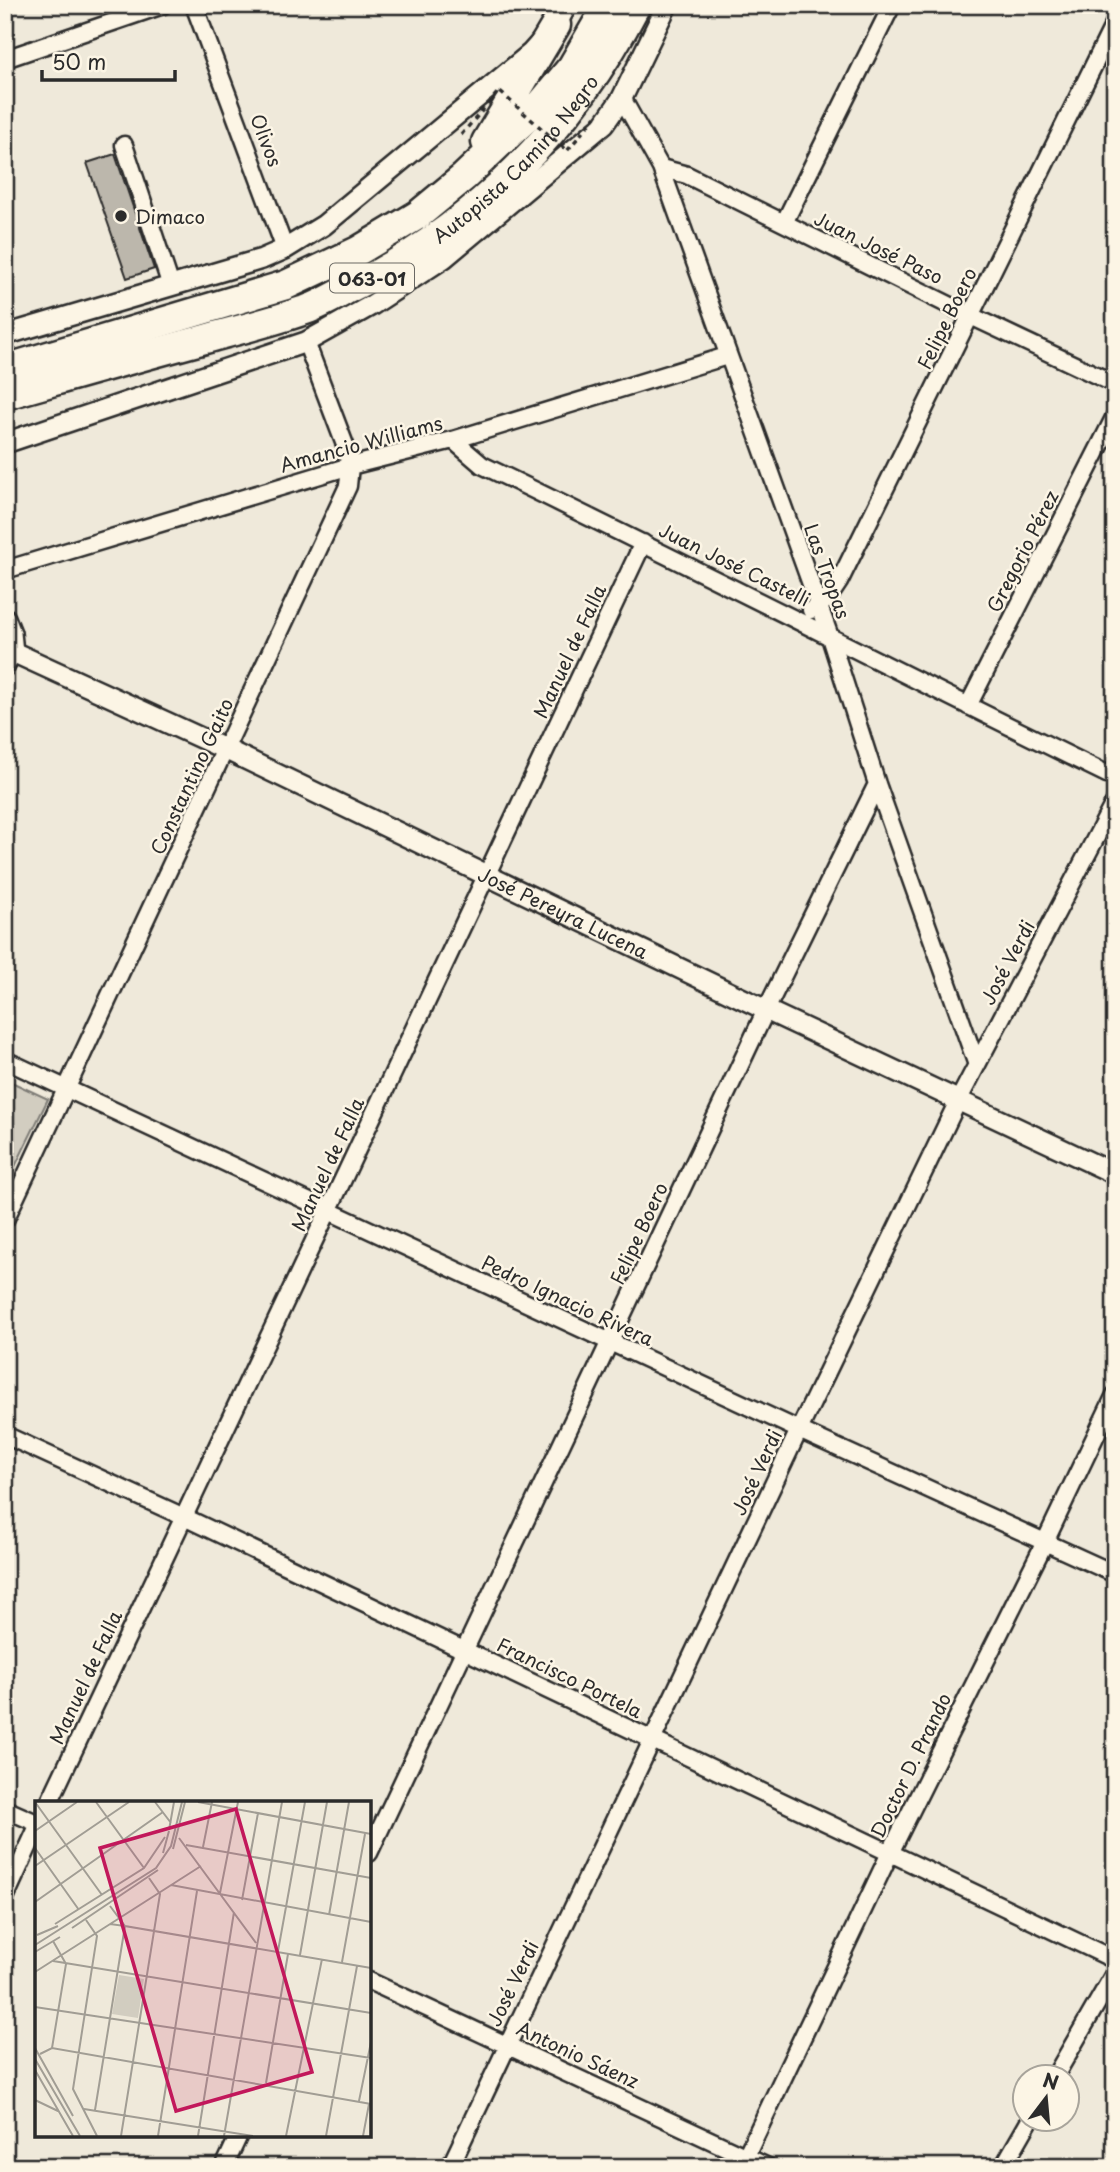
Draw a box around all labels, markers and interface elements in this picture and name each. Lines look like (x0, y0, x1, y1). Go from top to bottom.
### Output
scale bar (42, 38, 175, 82)
text: 50 m (52, 45, 106, 77)
street label: Autopista Camino Negro (427, 69, 605, 249)
street label: Olivos (244, 109, 290, 171)
place label: Dimaco (135, 202, 205, 230)
street label: Juan José Paso (810, 204, 948, 290)
marker: Dimaco (113, 208, 129, 224)
street label: Felipe Boero (909, 262, 983, 374)
road number: 063-01 (330, 264, 414, 292)
street label: Amancio Williams (276, 408, 446, 478)
street label: Gregorio Pérez (979, 485, 1065, 617)
street label: Juan José Castelli (655, 515, 815, 613)
street label: Las Tropas (798, 520, 858, 622)
street label: Manuel de Falla (526, 579, 612, 722)
street label: Constantino Gaito (142, 693, 240, 859)
street label: José Pereyra Lucena (474, 859, 653, 965)
street label: José Verdi (973, 915, 1041, 1009)
street label: Manuel de Falla (284, 1092, 370, 1235)
street label: Felipe Boero (602, 1177, 674, 1289)
street label: Pedro Ignacio Rivera (477, 1248, 659, 1352)
street label: José Verdi (724, 1424, 788, 1520)
street label: Manuel de Falla (42, 1605, 128, 1748)
street label: Francisco Portela (493, 1630, 647, 1724)
street label: Doctor D. Prando (863, 1688, 957, 1842)
inset map (35, 1801, 371, 2137)
street label: José Verdi (479, 1935, 545, 2031)
street label: Antonio Sáenz (512, 2013, 644, 2095)
north arrow (1012, 2064, 1082, 2134)
text: N (1040, 2065, 1062, 2096)

